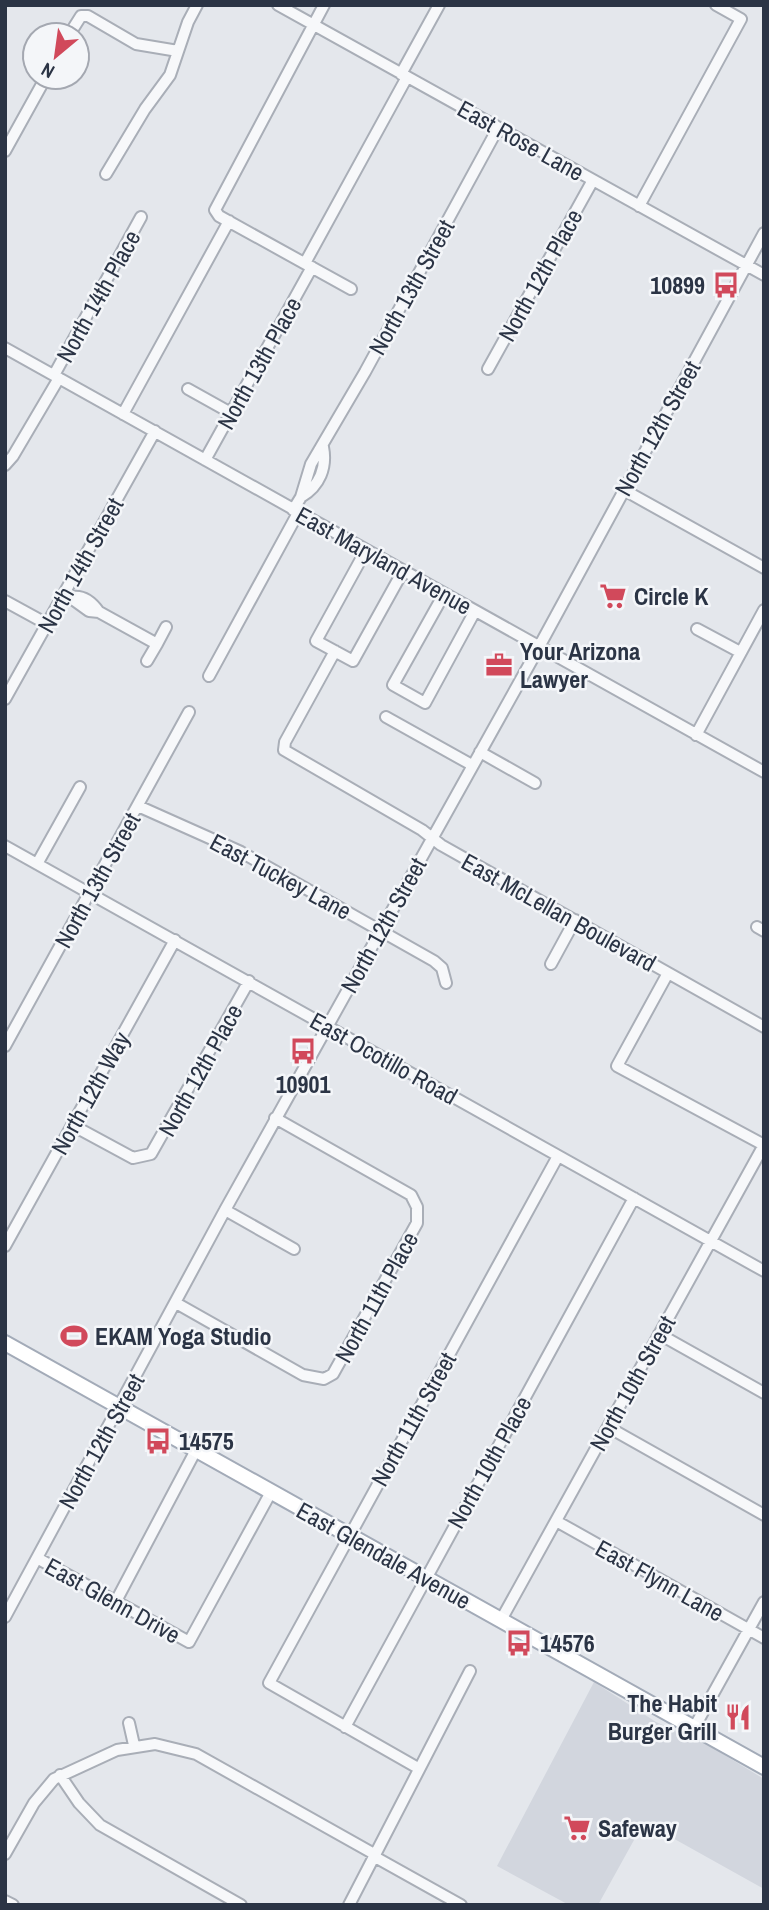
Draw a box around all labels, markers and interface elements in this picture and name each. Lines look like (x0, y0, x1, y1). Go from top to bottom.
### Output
north arrow (21, 21, 91, 91)
text: N (37, 57, 59, 85)
street label: East Rose Lane (452, 92, 590, 188)
street label: North 12th Place (490, 203, 590, 347)
street label: North 13th Street (361, 213, 462, 360)
street label: North 14th Place (48, 224, 148, 368)
place label: 10899 (650, 269, 705, 301)
bus stop icon: 10899 (711, 270, 741, 300)
street label: North 13th Place (209, 291, 309, 435)
street label: North 12th Street (607, 354, 708, 501)
street label: North 14th Street (30, 491, 131, 638)
street label: East Maryland Avenue (290, 498, 478, 622)
place label: Circle K (634, 580, 709, 612)
supermarket icon: Circle K (598, 581, 628, 611)
place label: Your Arizona Lawyer (520, 635, 640, 695)
office icon: Your Arizona Lawyer (484, 650, 514, 680)
street label: North 13th Street (47, 806, 148, 953)
street label: East Tuckey Lane (205, 825, 357, 927)
street label: East McLellan Boulevard (456, 845, 662, 979)
street label: North 12th Street (333, 851, 434, 998)
street label: North 12th Place (150, 998, 250, 1142)
street label: East Ocotillo Road (304, 1004, 464, 1112)
street label: North 12th Way (43, 1026, 137, 1160)
bus stop icon: 10901 (288, 1036, 318, 1066)
place label: 10901 (276, 1068, 330, 1100)
street label: North 11th Place (327, 1226, 425, 1368)
street label: North 10th Street (582, 1309, 683, 1456)
place label: EKAM Yoga Studio (95, 1320, 271, 1352)
sports icon: EKAM Yoga Studio (59, 1321, 89, 1351)
street label: North 11th Street (363, 1346, 463, 1492)
street label: North 12th Street (51, 1367, 152, 1514)
street label: North 10th Place (439, 1390, 539, 1534)
place label: 14575 (179, 1425, 234, 1457)
bus stop icon: 14575 (143, 1426, 173, 1456)
street label: East Glendale Avenue (291, 1494, 477, 1616)
street label: East Flynn Lane (590, 1532, 730, 1628)
street label: East Glenn Drive (40, 1550, 186, 1650)
place label: 14576 (540, 1627, 595, 1659)
bus stop icon: 14576 (504, 1628, 534, 1658)
place label: The Habit Burger Grill (608, 1687, 717, 1747)
restaurant icon: The Habit Burger Grill (723, 1702, 753, 1732)
place label: Safeway (598, 1812, 677, 1844)
supermarket icon: Safeway (562, 1813, 592, 1843)

